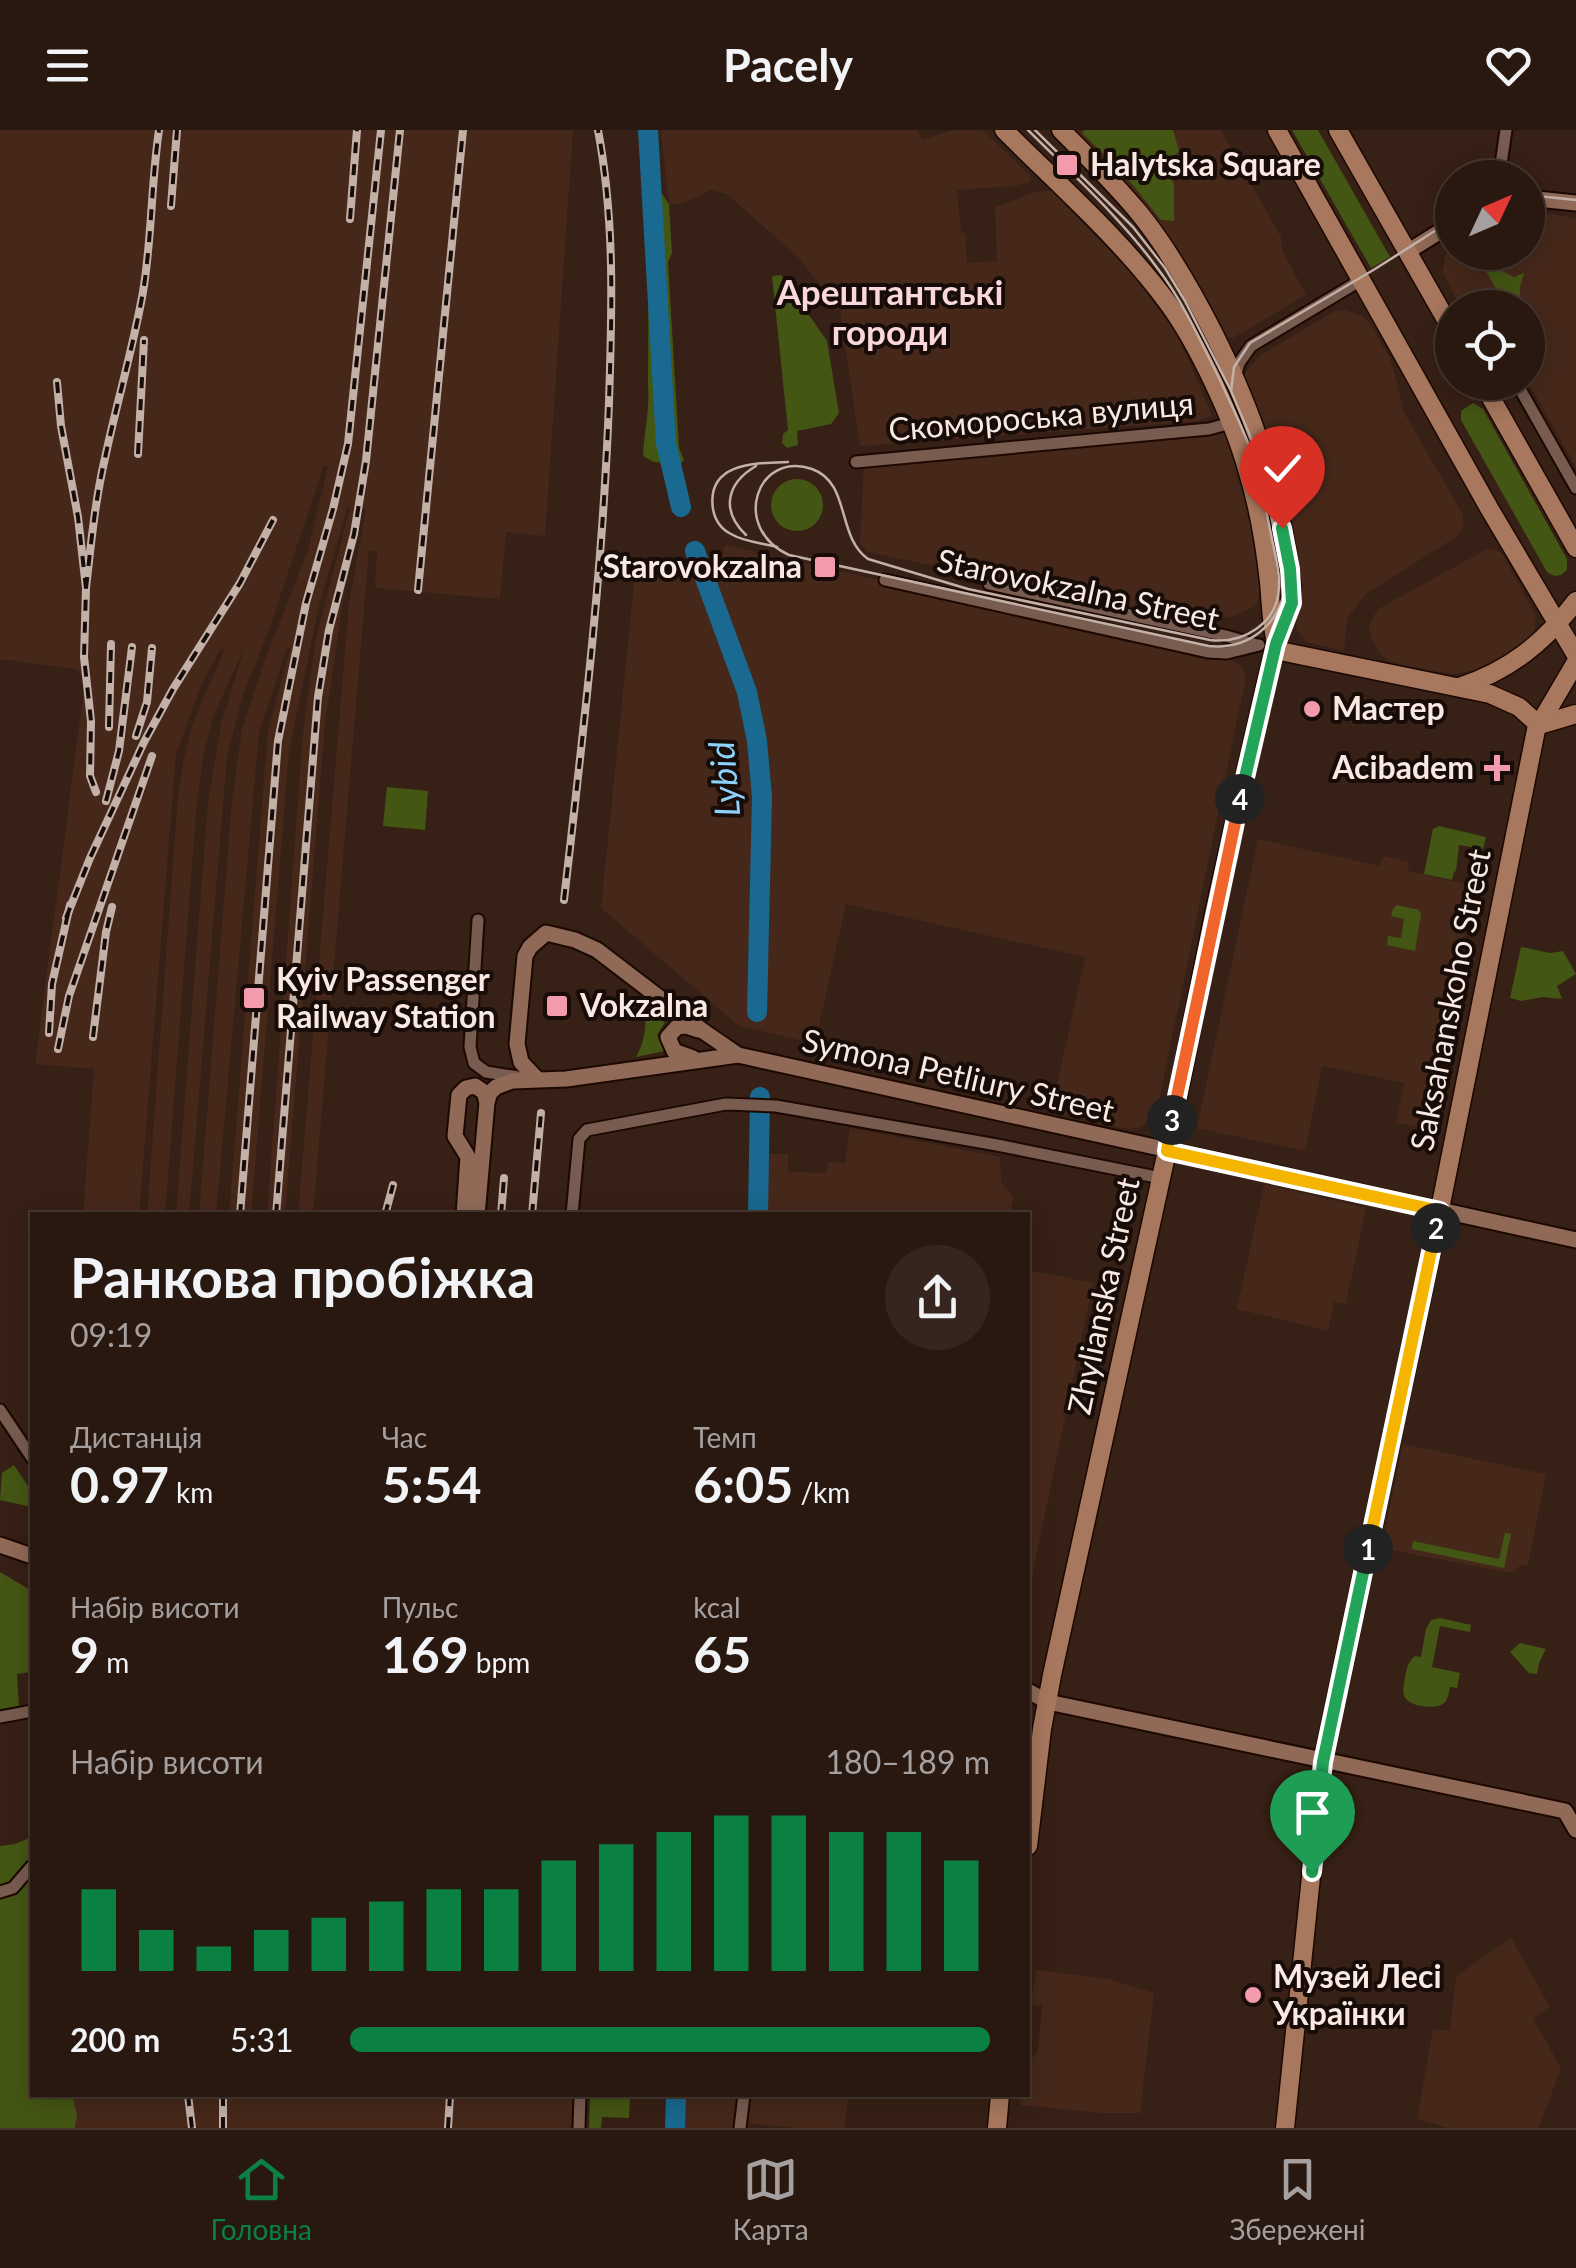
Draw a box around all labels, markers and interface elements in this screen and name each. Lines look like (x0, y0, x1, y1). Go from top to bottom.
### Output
icon: menu (40, 38, 95, 93)
text: Pacely (723, 38, 853, 92)
icon: heart (1481, 38, 1536, 93)
place label: Halytska Square (1090, 144, 1321, 183)
marker: Halytska Square (1054, 152, 1080, 178)
north arrow (1435, 160, 1545, 270)
map controls (1435, 160, 1545, 400)
district label: Арештантські городи (776, 270, 1003, 352)
button: locate (1435, 290, 1545, 400)
street label: Скомороська вулиця (887, 383, 1195, 448)
pin (1240, 426, 1325, 529)
icon: check (1255, 441, 1310, 496)
street label: Starovokzalna Street (934, 540, 1223, 638)
place label: Starovokzalna (603, 546, 802, 585)
marker: Starovokzalna (812, 554, 838, 580)
place label: Мастер (1332, 688, 1445, 727)
marker: Мастер (1301, 698, 1323, 720)
water label: Lybid (699, 739, 747, 819)
place label: Acibadem (1331, 747, 1474, 786)
marker: Acibadem (1484, 755, 1510, 781)
pin: 4 (1215, 774, 1265, 824)
text: 4 (1232, 782, 1248, 816)
street label: Saksahanskoho Street (1401, 845, 1498, 1154)
place label: Kyiv Passenger Railway Station (276, 959, 496, 1035)
marker: Kyiv Passenger Railway Station (241, 985, 267, 1011)
place label: Vokzalna (579, 985, 708, 1024)
marker: Vokzalna (544, 993, 570, 1019)
street label: Symona Petliury Street (799, 1020, 1119, 1130)
pin: 3 (1147, 1095, 1197, 1145)
text: 3 (1164, 1103, 1180, 1137)
street label: Zhylianska Street (1058, 1173, 1147, 1417)
pin: 2 (1411, 1203, 1461, 1253)
text: 2 (1428, 1211, 1444, 1245)
text: Ранкова пробіжка (70, 1244, 535, 1310)
button: share (885, 1245, 990, 1350)
text: 09:19 (70, 1315, 152, 1354)
text: Дистанція (70, 1420, 202, 1454)
text: Час (382, 1420, 427, 1454)
text: Темп (693, 1420, 757, 1454)
text: 0.97 (70, 1454, 169, 1514)
text: 5:54 (382, 1454, 482, 1514)
text: 6:05 (693, 1454, 793, 1514)
text: km (169, 1475, 213, 1509)
text: /km (793, 1475, 850, 1509)
pin: 1 (1343, 1524, 1393, 1574)
text: 1 (1360, 1532, 1376, 1566)
text: Набір висоти (70, 1590, 240, 1624)
text: Пульс (382, 1590, 458, 1624)
text: kcal (693, 1590, 741, 1624)
text: 9 (70, 1624, 99, 1684)
text: 169 (382, 1624, 469, 1684)
text: 65 (693, 1624, 751, 1684)
text: m (99, 1645, 129, 1679)
text: bpm (469, 1645, 530, 1679)
text: Набір висоти (70, 1742, 264, 1781)
text: 180–189 m (826, 1742, 990, 1781)
pin (1270, 1770, 1355, 1873)
icon: arrive (1285, 1785, 1340, 1840)
place label: Музей Лесі Українки (1272, 1956, 1442, 2032)
marker: Музей Лесі Українки (1242, 1984, 1264, 2006)
text: 200 m (70, 2020, 160, 2059)
text: 5:31 (230, 2020, 294, 2059)
tab: Головна (210, 2152, 312, 2246)
tab: Карта (733, 2152, 809, 2246)
tab: Збережені (1229, 2152, 1366, 2246)

